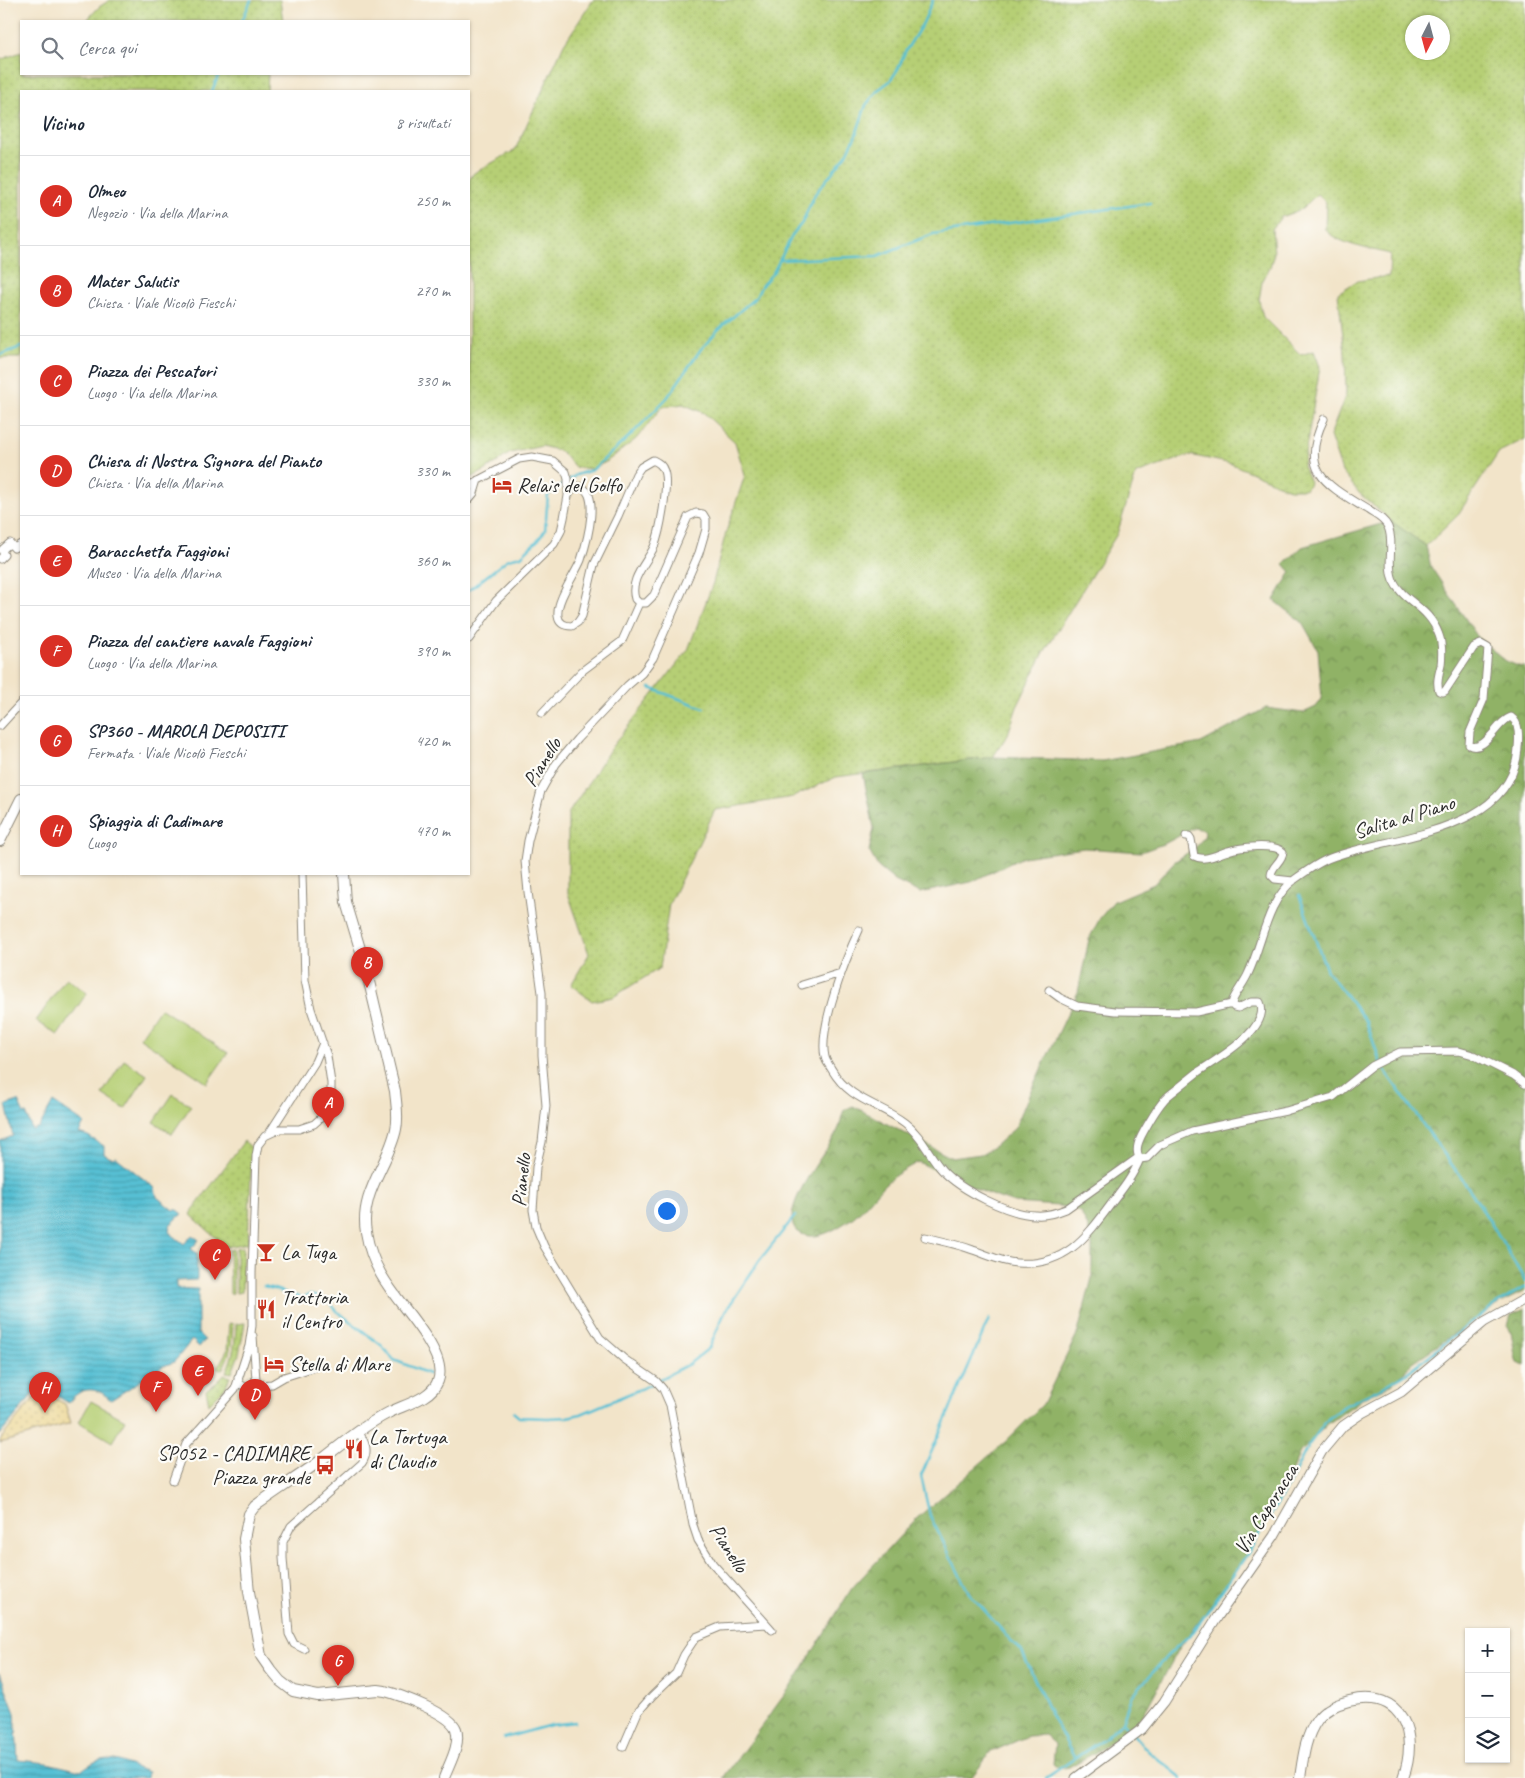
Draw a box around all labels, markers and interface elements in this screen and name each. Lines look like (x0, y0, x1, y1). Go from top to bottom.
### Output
north arrow (1405, 15, 1450, 60)
search box (20, 20, 470, 75)
icon: search (38, 34, 66, 62)
text: Cerca qui (78, 36, 137, 60)
text: Vicino (40, 110, 83, 136)
text: 8 risultati (396, 113, 450, 133)
text: Olmeo (87, 179, 125, 203)
text: A (52, 191, 60, 211)
text: 250 m (416, 191, 450, 211)
text: Negozio · Via della Marina (87, 203, 227, 223)
text: Mater Salutis (87, 269, 178, 293)
text: B (52, 281, 60, 301)
text: 270 m (416, 281, 450, 301)
text: Chiesa · Viale Nicolò Fieschi (87, 293, 234, 313)
text: Piazza dei Pescatori (87, 359, 215, 383)
text: C (52, 371, 60, 391)
text: 330 m (416, 371, 450, 391)
text: Luogo · Via della Marina (87, 383, 217, 403)
text: Chiesa di Nostra Signora del Pianto (87, 449, 321, 473)
text: D (51, 461, 61, 481)
text: 330 m (416, 461, 450, 481)
place label: Relais del Golfo (517, 472, 623, 498)
text: Chiesa · Via della Marina (87, 473, 223, 493)
hotel icon: Relais del Golfo (491, 474, 513, 496)
text: Baracchetta Faggioni (87, 539, 228, 563)
text: E (52, 551, 60, 571)
text: 360 m (416, 551, 450, 571)
text: Museo · Via della Marina (87, 563, 221, 583)
text: Piazza del cantiere navale Faggioni (87, 629, 311, 653)
text: F (52, 641, 60, 661)
text: 390 m (416, 641, 450, 661)
text: Luogo · Via della Marina (87, 653, 217, 673)
text: SP360 - MAROLA DEPOSITI (87, 719, 285, 743)
text: G (52, 731, 60, 751)
text: 420 m (416, 731, 450, 751)
street label: Pianello (517, 731, 568, 791)
text: Fermata · Viale Nicolò Fieschi (87, 743, 245, 763)
street label: Salita al Piano (1350, 789, 1459, 845)
text: Spiaggia di Cadimare (87, 809, 222, 833)
text: H (51, 821, 61, 841)
text: 470 m (416, 821, 450, 841)
text: Luogo (87, 833, 116, 853)
pin: B (351, 947, 383, 988)
pin: A (312, 1087, 344, 1128)
street label: Pianello (505, 1151, 537, 1208)
your location (654, 1198, 680, 1224)
pin: C (199, 1239, 231, 1280)
place label: La Tuga (281, 1239, 338, 1265)
bar icon: La Tuga (255, 1241, 277, 1263)
place label: Trattoria il Centro (281, 1284, 349, 1334)
restaurant icon: Trattoria il Centro (255, 1298, 277, 1320)
place label: Stella di Mare (289, 1351, 391, 1377)
hotel icon: Stella di Mare (263, 1353, 285, 1375)
pin: E (182, 1355, 214, 1396)
pin: F (140, 1371, 172, 1412)
pin: H (29, 1372, 61, 1413)
pin: D (239, 1379, 271, 1420)
place label: La Tortuga di Claudio (369, 1424, 448, 1474)
restaurant icon: La Tortuga di Claudio (343, 1438, 365, 1460)
place label: SP052 - CADIMARE Piazza grande (157, 1440, 313, 1490)
bus stop icon: SP052 - CADIMARE Piazza grande (314, 1454, 336, 1476)
street label: Via Caporacca (1228, 1457, 1305, 1559)
street label: Pianello (704, 1519, 755, 1579)
map controls (1465, 1628, 1510, 1763)
button: + (1465, 1628, 1510, 1673)
pin: G (322, 1645, 354, 1686)
button: − (1465, 1673, 1510, 1718)
button: layers (1465, 1718, 1510, 1763)

